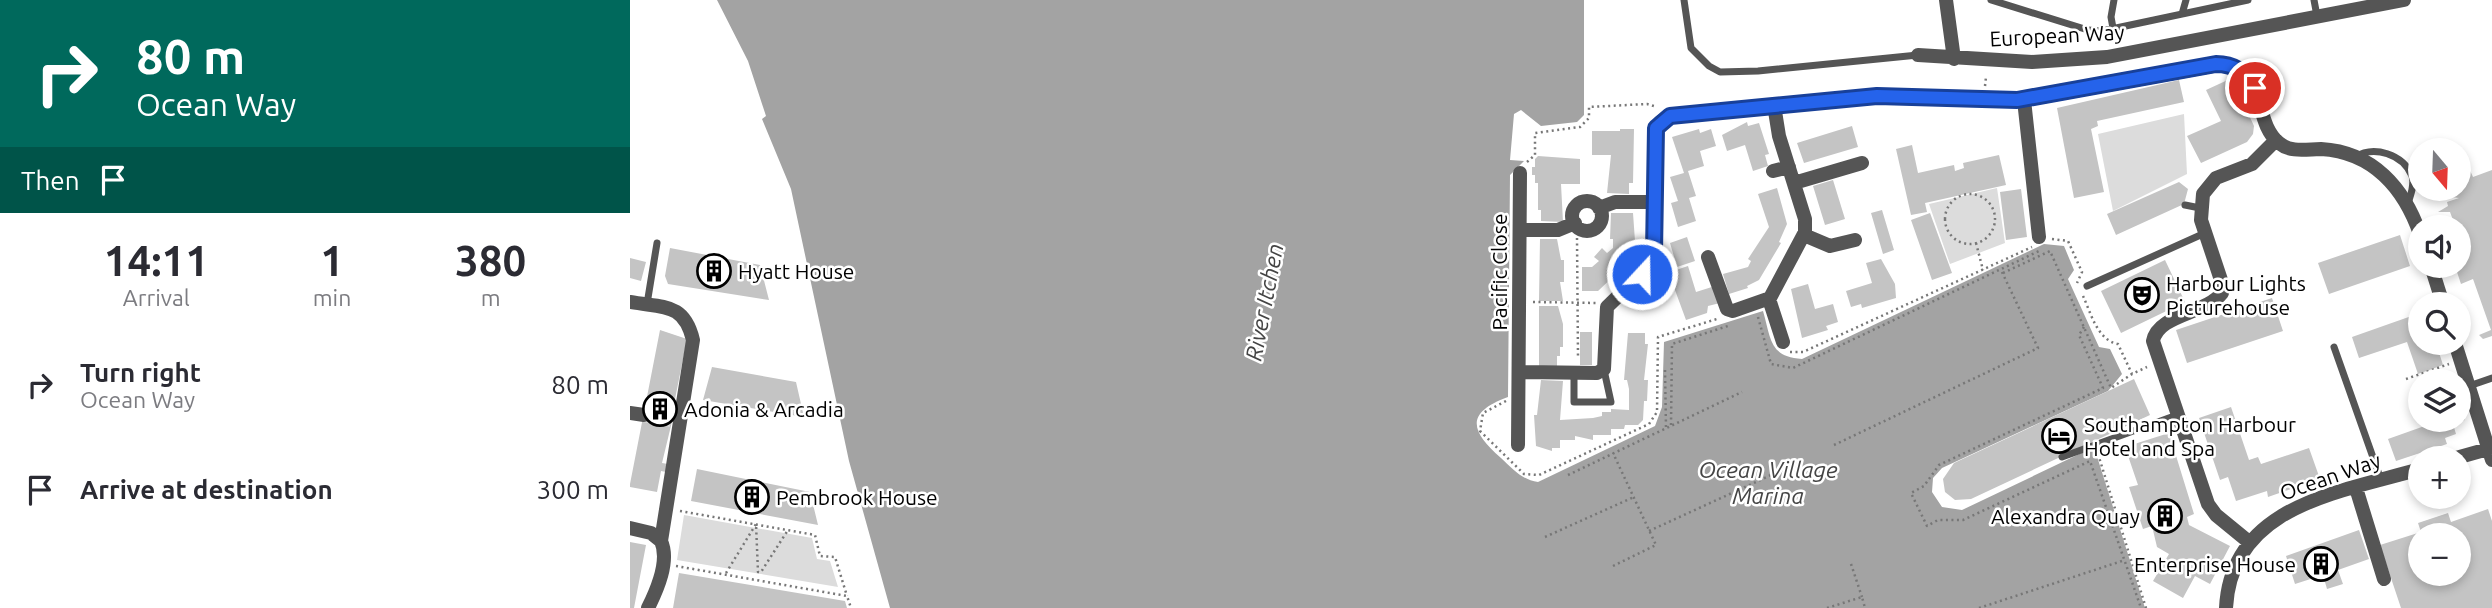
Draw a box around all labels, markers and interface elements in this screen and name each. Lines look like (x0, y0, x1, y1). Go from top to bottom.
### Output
street label: European Way (1989, 19, 2125, 51)
icon: right (21, 28, 112, 119)
text: 80 m (136, 28, 245, 83)
pin (2225, 58, 2285, 118)
icon: arrive (2236, 69, 2274, 107)
text: Ocean Way (136, 86, 296, 122)
north arrow (2408, 138, 2471, 201)
map controls (2408, 138, 2471, 586)
icon: arrive (94, 161, 132, 199)
text: Then (21, 166, 80, 195)
street label: Pacific Close (1487, 213, 1511, 331)
button: sound (2408, 215, 2471, 278)
text: 14:11 (104, 237, 209, 284)
text: 1 (320, 237, 344, 284)
text: 380 (455, 237, 526, 284)
position arrow (1605, 237, 1679, 311)
water label: River Itchen (1240, 241, 1288, 363)
building icon: Hyatt House (695, 252, 733, 290)
place label: Hyatt House (738, 259, 854, 283)
place label: Harbour Lights Picturehouse (2166, 271, 2306, 319)
theatre icon: Harbour Lights Picturehouse (2123, 276, 2161, 314)
text: Arrival (123, 285, 190, 310)
text: min (313, 285, 351, 310)
text: m (481, 285, 501, 310)
button: search (2408, 292, 2471, 355)
text: Turn right (80, 358, 201, 387)
icon: right (21, 366, 59, 404)
button: layers (2408, 369, 2471, 432)
text: 80 m (551, 370, 609, 399)
text: Ocean Way (80, 387, 195, 412)
building icon: Adonia & Arcadia (641, 390, 679, 428)
place label: Adonia & Arcadia (684, 397, 844, 421)
place label: Southampton Harbour Hotel and Spa (2084, 412, 2296, 460)
hotel icon: Southampton Harbour Hotel and Spa (2040, 417, 2078, 455)
button: + (2408, 446, 2471, 509)
street label: Ocean Way (2276, 448, 2384, 504)
water label: Ocean Village Marina (1698, 457, 1838, 508)
icon: arrive (21, 471, 59, 509)
text: Arrive at destination (80, 475, 333, 504)
text: 300 m (537, 475, 609, 504)
building icon: Pembrook House (733, 478, 771, 516)
place label: Pembrook House (776, 485, 938, 509)
building icon: Alexandra Quay (2146, 497, 2184, 535)
place label: Alexandra Quay (1991, 504, 2140, 528)
button: − (2408, 523, 2471, 586)
building icon: Enterprise House (2302, 545, 2340, 583)
place label: Enterprise House (2134, 552, 2296, 576)

